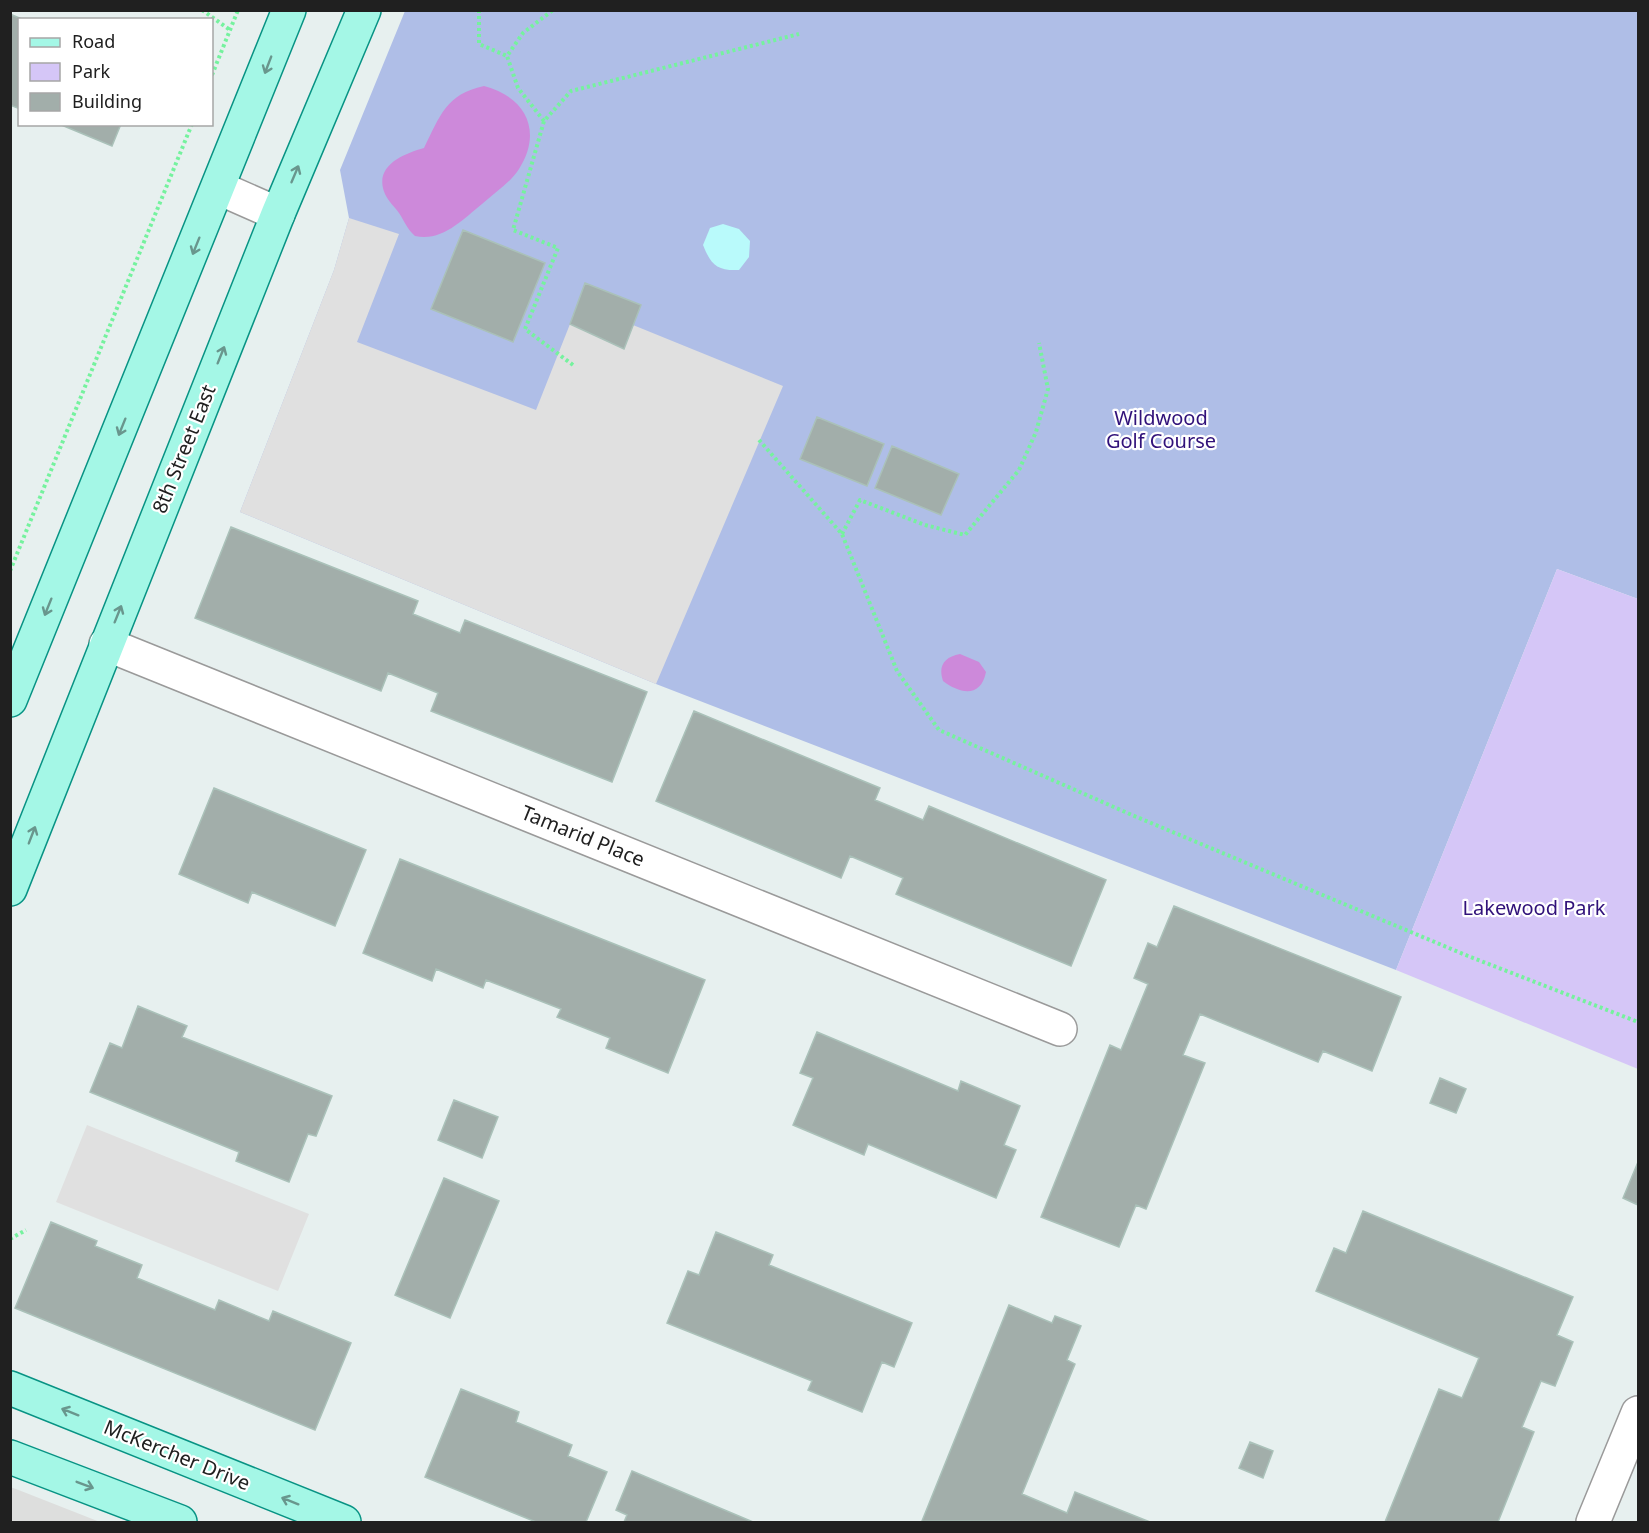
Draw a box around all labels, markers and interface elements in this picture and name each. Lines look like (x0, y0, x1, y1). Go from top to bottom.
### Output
legend (18, 18, 213, 126)
text: Road (72, 29, 115, 53)
one-way arrow (262, 55, 273, 74)
text: Park (72, 59, 110, 83)
text: Building (72, 89, 142, 113)
one-way arrow (290, 166, 301, 184)
one-way arrow (190, 236, 201, 255)
one-way arrow (217, 346, 228, 365)
street label: 8th Street East (145, 381, 222, 517)
park label: Wildwood Golf Course (1106, 404, 1216, 454)
one-way arrow (116, 417, 127, 435)
one-way arrow (42, 597, 53, 616)
one-way arrow (113, 605, 124, 624)
street label: Tamarid Place (517, 798, 649, 873)
one-way arrow (27, 826, 38, 845)
park label: Lakewood Park (1463, 894, 1606, 921)
one-way arrow (61, 1406, 80, 1417)
street label: McKercher Drive (100, 1413, 254, 1496)
one-way arrow (75, 1481, 93, 1492)
one-way arrow (281, 1495, 300, 1506)

